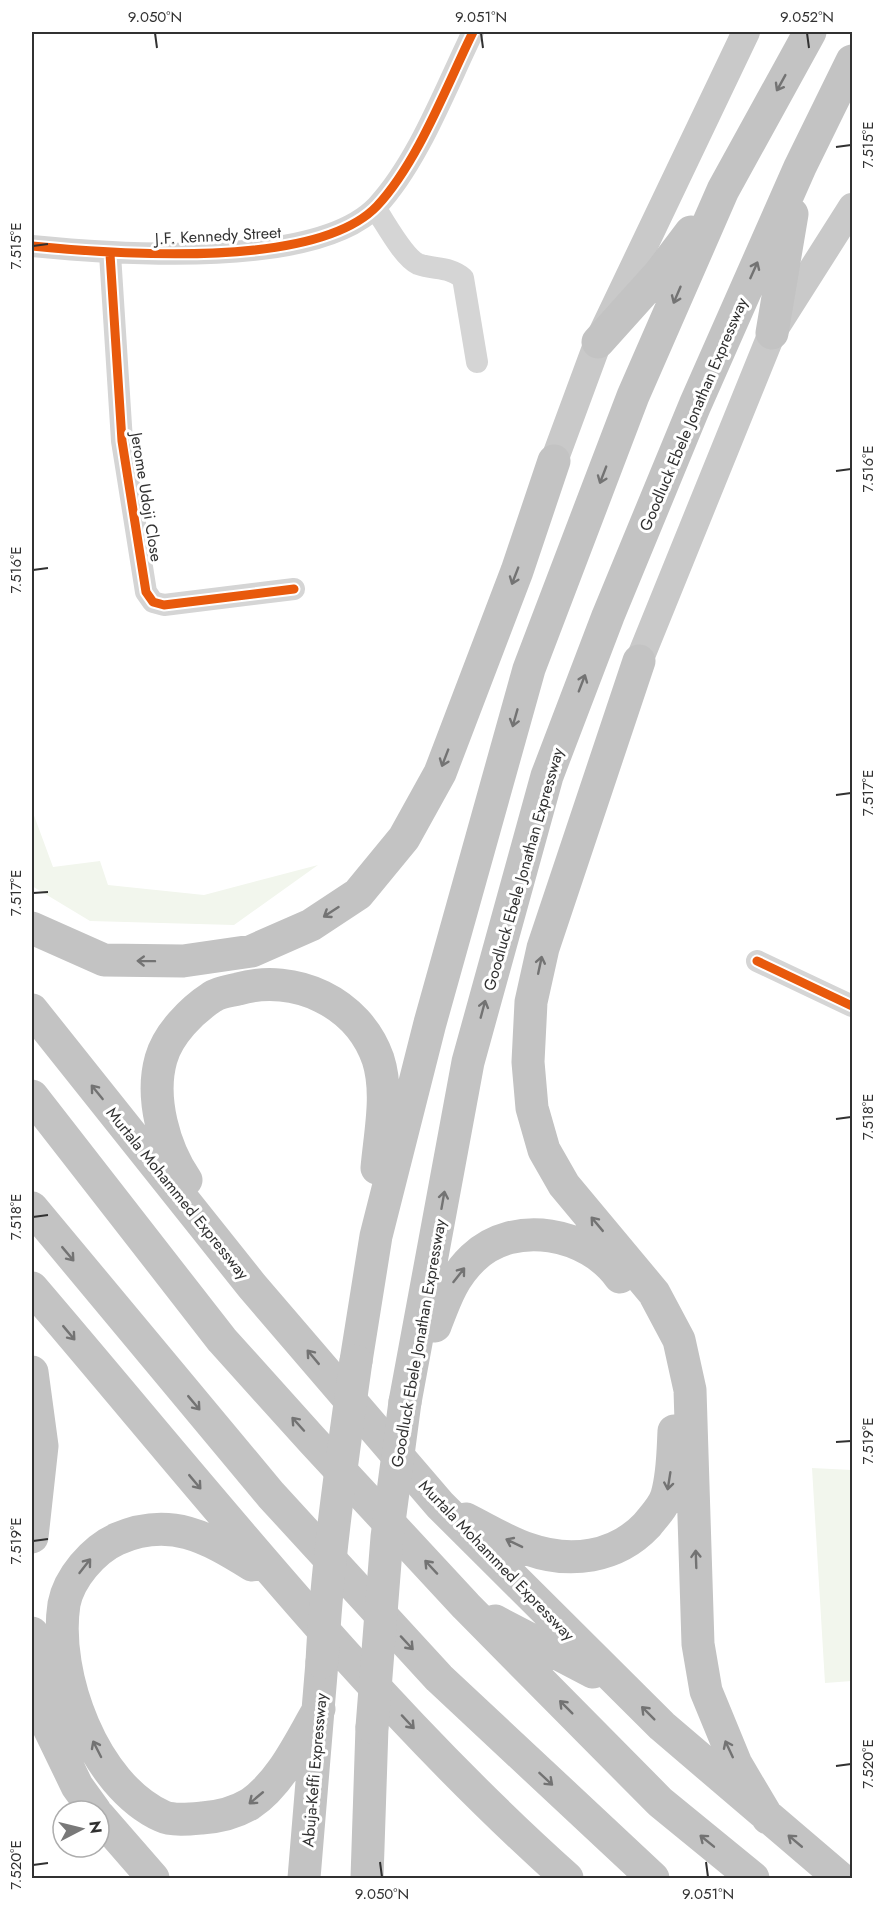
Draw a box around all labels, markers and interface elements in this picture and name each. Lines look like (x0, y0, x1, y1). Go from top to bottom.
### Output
text: 9.050°N (128, 6, 182, 28)
text: 9.051°N (455, 6, 507, 28)
text: 9.052°N (780, 6, 834, 28)
one-way arrow (775, 73, 786, 91)
text: 7.515°E (857, 122, 879, 168)
street label: J.F. Kennedy Street (152, 221, 282, 250)
text: 7.515°E (5, 223, 27, 269)
one-way arrow (749, 261, 760, 280)
one-way arrow (671, 286, 682, 304)
street label: Goodluck Ebele Jonathan Expressway (634, 293, 754, 535)
street label: Jerome Udoji Close (125, 429, 168, 563)
text: 7.516°E (857, 445, 879, 493)
one-way arrow (597, 466, 608, 484)
text: 7.516°E (5, 546, 27, 594)
one-way arrow (509, 566, 520, 585)
one-way arrow (578, 674, 589, 692)
one-way arrow (509, 708, 521, 727)
street label: Goodluck Ebele Jonathan Expressway (478, 744, 569, 993)
one-way arrow (439, 748, 450, 767)
text: 7.517°E (857, 770, 879, 816)
text: 7.517°E (5, 870, 27, 916)
one-way arrow (322, 905, 339, 918)
one-way arrow (136, 955, 156, 966)
one-way arrow (534, 956, 546, 975)
one-way arrow (477, 1000, 489, 1019)
one-way arrow (91, 1084, 104, 1100)
text: 7.518°E (857, 1094, 879, 1140)
street label: Murtala Mohammed Expressway (101, 1102, 255, 1285)
one-way arrow (438, 1191, 449, 1210)
text: 7.518°E (5, 1194, 27, 1240)
street label: Goodluck Ebele Jonathan Expressway (385, 1216, 452, 1469)
one-way arrow (591, 1216, 604, 1232)
one-way arrow (62, 1246, 75, 1262)
one-way arrow (452, 1267, 465, 1283)
one-way arrow (63, 1325, 76, 1341)
one-way arrow (306, 1350, 320, 1365)
one-way arrow (187, 1395, 200, 1411)
one-way arrow (291, 1417, 305, 1432)
text: 7.519°E (857, 1417, 879, 1465)
one-way arrow (664, 1471, 675, 1490)
one-way arrow (188, 1474, 202, 1489)
street label: Murtala Mohammed Expressway (413, 1475, 581, 1647)
text: 7.519°E (5, 1517, 27, 1565)
one-way arrow (506, 1536, 524, 1548)
one-way arrow (690, 1549, 702, 1569)
one-way arrow (78, 1558, 91, 1574)
one-way arrow (424, 1560, 438, 1575)
one-way arrow (400, 1635, 414, 1650)
street label: Abuja-Keffi Expressway (296, 1691, 333, 1848)
one-way arrow (559, 1700, 574, 1715)
one-way arrow (641, 1705, 656, 1720)
one-way arrow (401, 1715, 415, 1730)
text: 7.520°E (857, 1739, 879, 1789)
one-way arrow (723, 1740, 734, 1758)
one-way arrow (90, 1741, 102, 1759)
one-way arrow (539, 1772, 554, 1787)
one-way arrow (248, 1791, 264, 1804)
north arrow (51, 1799, 111, 1859)
text: N (83, 1820, 108, 1835)
one-way arrow (787, 1834, 803, 1847)
one-way arrow (699, 1835, 715, 1848)
text: 7.520°E (5, 1840, 27, 1890)
text: 9.050°N (355, 1883, 409, 1905)
text: 9.051°N (682, 1883, 734, 1905)

